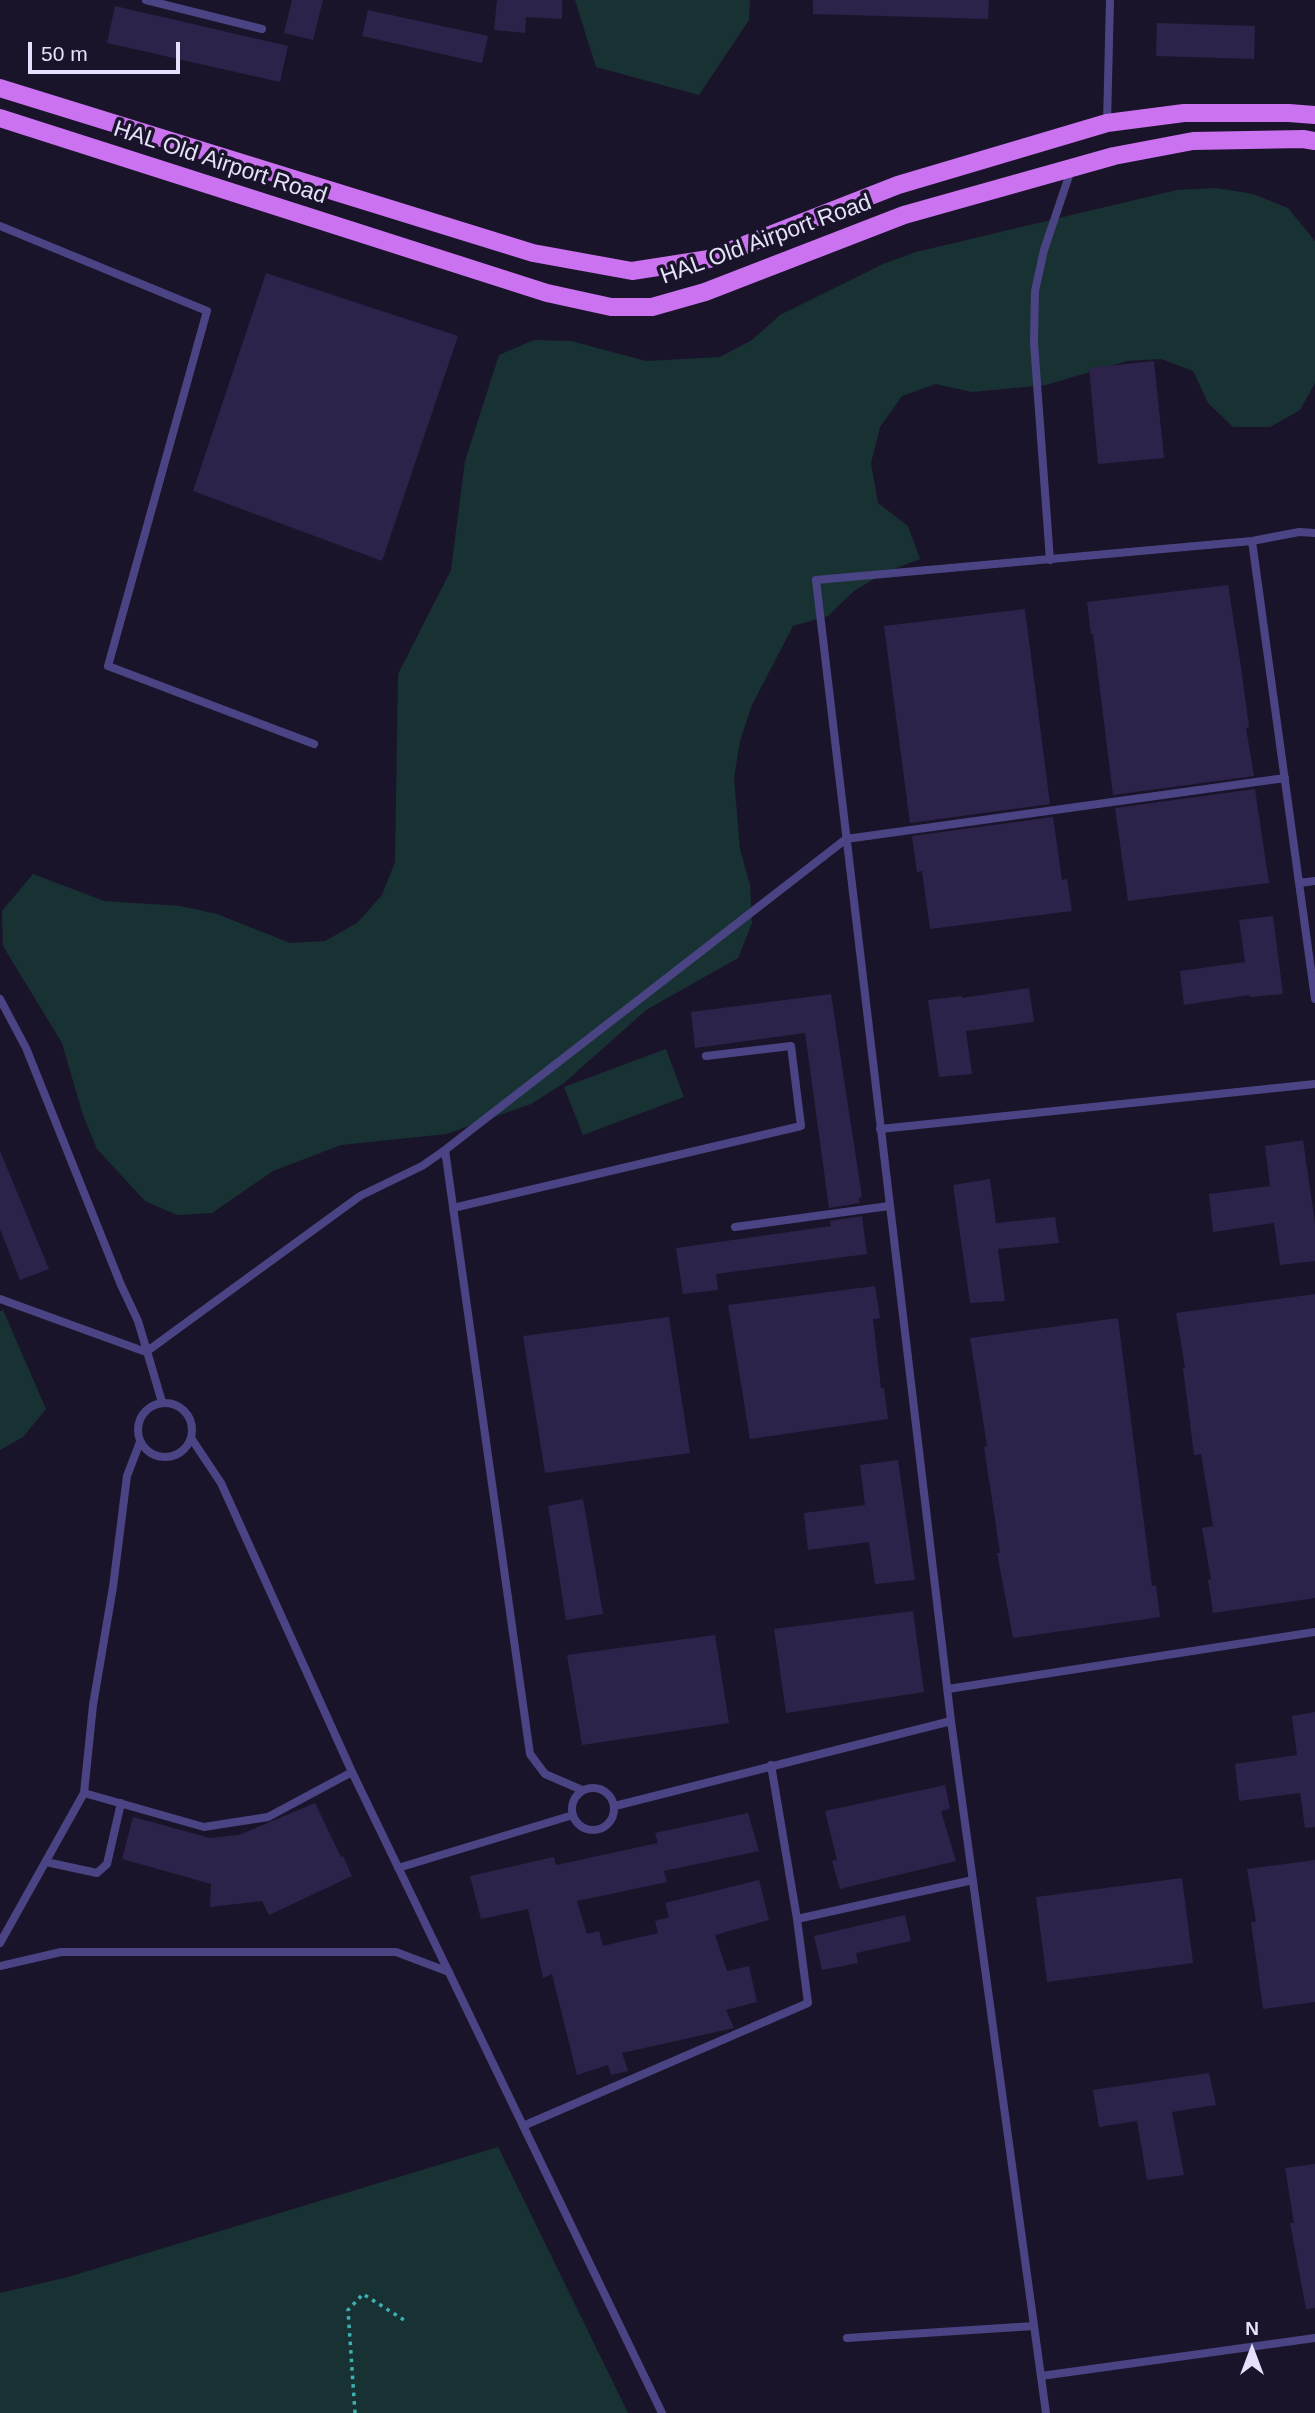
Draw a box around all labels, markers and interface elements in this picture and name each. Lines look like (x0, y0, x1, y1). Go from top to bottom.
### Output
scale bar (32, 28, 184, 72)
text: 50 m (41, 42, 88, 65)
street label: HAL Old Airport Road (110, 116, 330, 210)
street label: HAL Old Airport Road (657, 189, 875, 291)
north arrow (1217, 2315, 1287, 2385)
text: N (1245, 2318, 1259, 2339)

